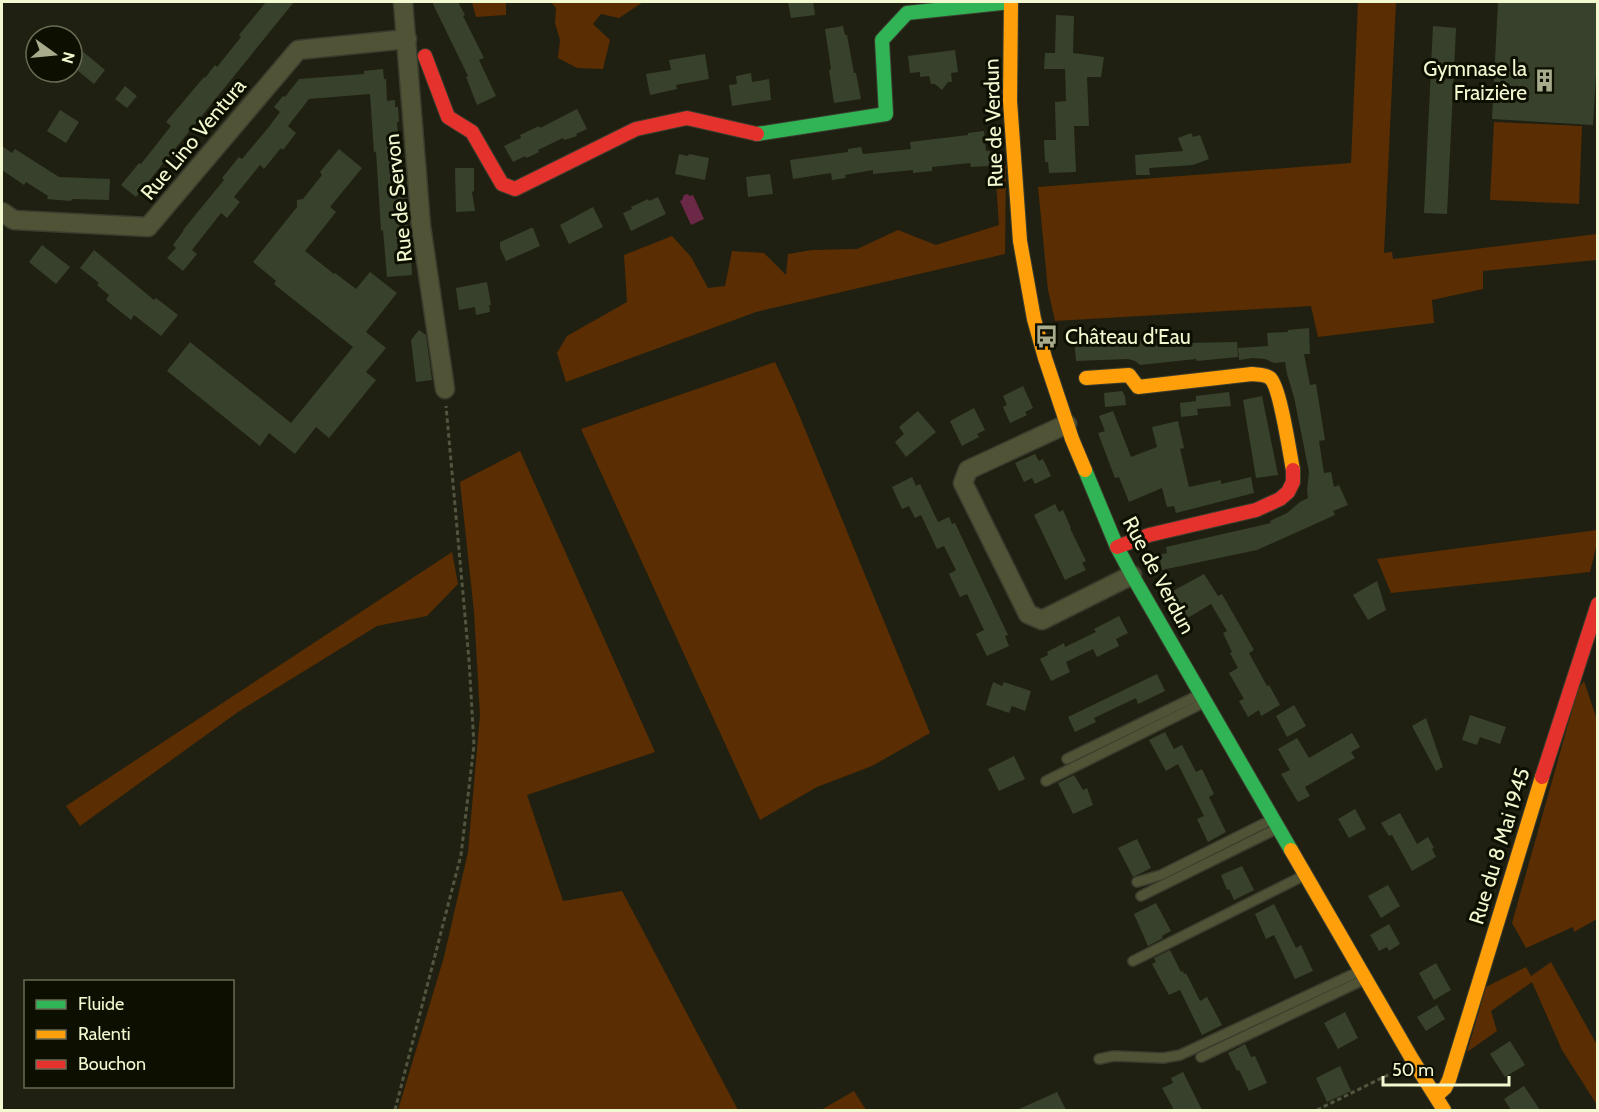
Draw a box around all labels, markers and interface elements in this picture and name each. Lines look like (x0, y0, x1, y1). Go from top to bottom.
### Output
north arrow (24, 24, 84, 84)
text: N (57, 50, 79, 66)
place label: Gymnase la Fraizière (1423, 56, 1527, 105)
street label: Rue de Verdun (978, 58, 1008, 188)
building icon: Gymnase la Fraizière (1532, 67, 1558, 93)
street label: Rue Lino Ventura (135, 73, 251, 205)
street label: Rue de Servon (379, 132, 417, 264)
bus stop icon: Château d'Eau (1034, 323, 1060, 349)
place label: Château d'Eau (1065, 324, 1191, 349)
street label: Rue de Verdun (1118, 512, 1200, 638)
street label: Rue du 8 Mai 1945 (1463, 765, 1535, 927)
legend (24, 980, 234, 1088)
text: Fluide (78, 993, 124, 1015)
text: Ralenti (78, 1023, 131, 1045)
scale bar (1383, 1049, 1509, 1087)
text: Bouchon (78, 1053, 146, 1075)
text: 50 m (1392, 1059, 1434, 1081)

